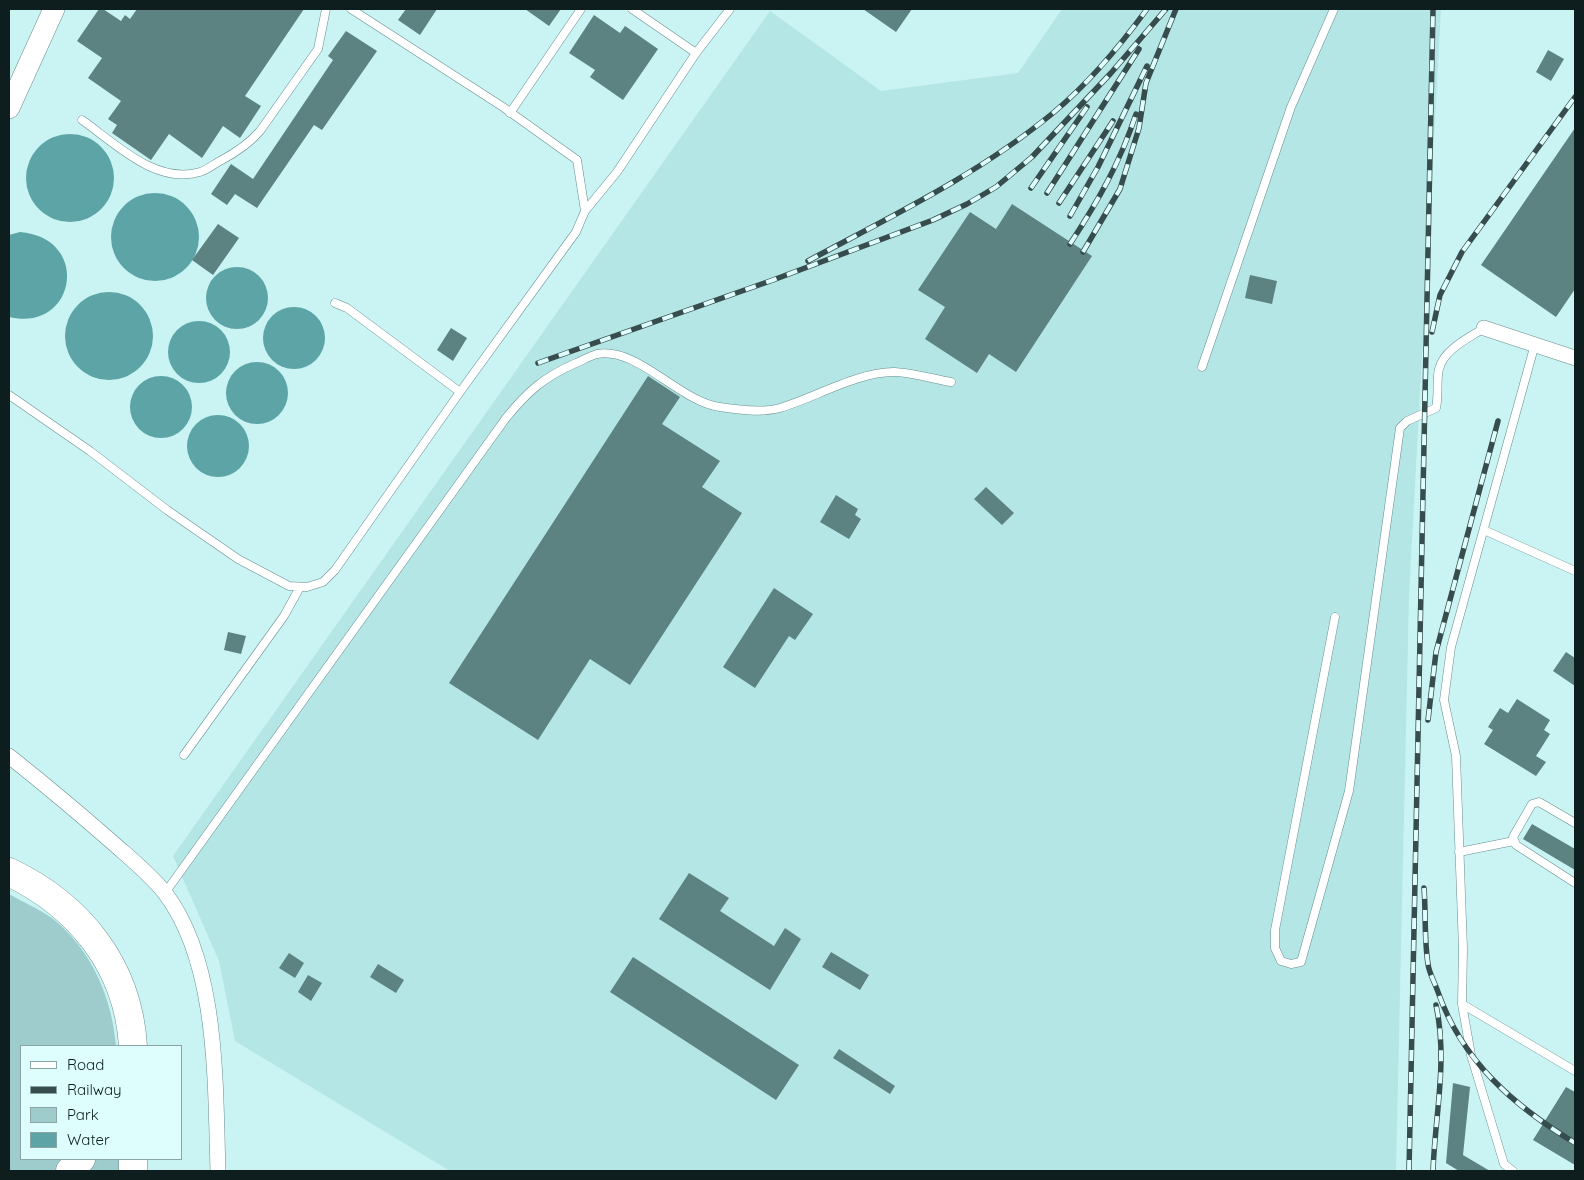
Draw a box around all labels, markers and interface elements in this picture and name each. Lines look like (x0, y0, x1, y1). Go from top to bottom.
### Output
legend (20, 1045, 182, 1160)
text: Road (67, 1055, 104, 1074)
text: Railway (67, 1080, 122, 1099)
text: Park (67, 1105, 99, 1124)
text: Water (67, 1130, 110, 1149)

